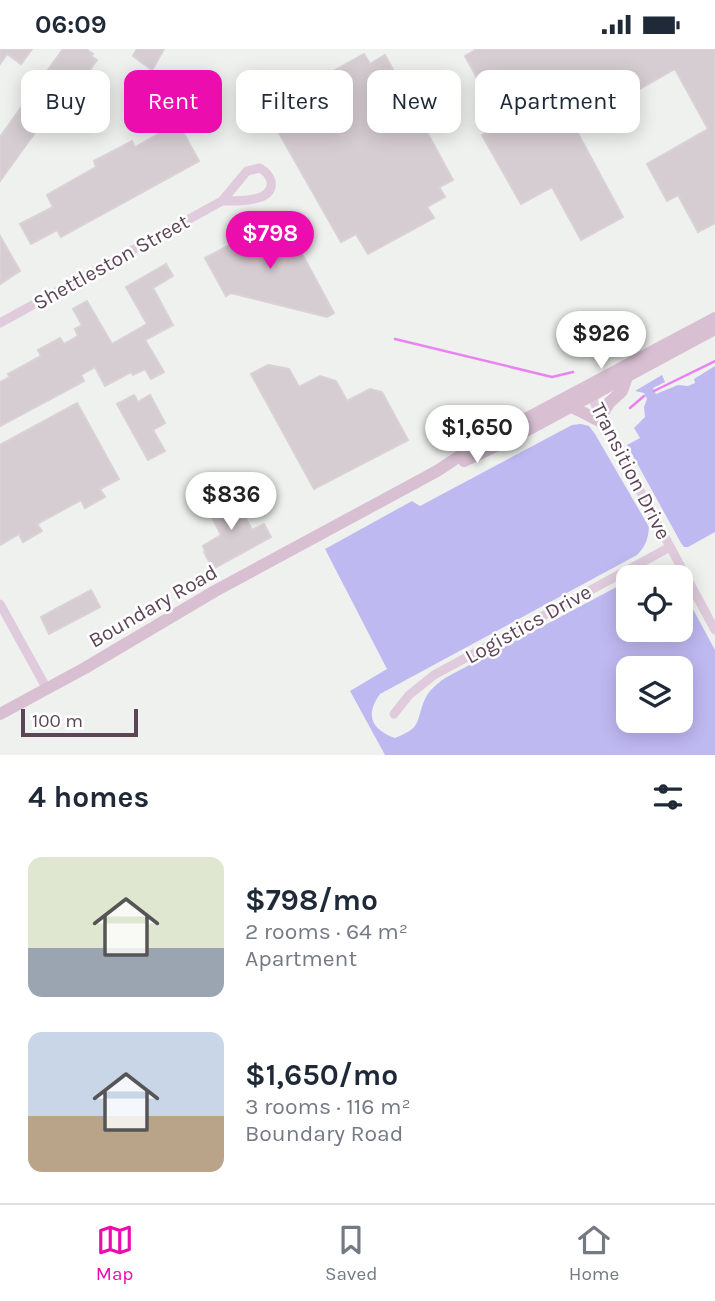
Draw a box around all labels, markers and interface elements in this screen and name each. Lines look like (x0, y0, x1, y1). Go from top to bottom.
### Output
text: 06:09 (35, 9, 107, 40)
chip: Buy (21, 70, 110, 133)
chip: Rent (124, 70, 222, 133)
chip: Filters (236, 70, 353, 133)
chip: New (367, 70, 461, 133)
chip: Apartment (475, 70, 640, 133)
street label: Shettleston Street (29, 209, 193, 315)
pin: $798 (229, 211, 311, 271)
text: $798 (242, 220, 298, 247)
pin: $926 (560, 311, 642, 371)
text: $926 (572, 320, 630, 347)
street label: Transition Drive (586, 399, 676, 543)
pin: $1,650 (420, 405, 534, 465)
text: $1,650 (441, 414, 513, 441)
pin: $836 (190, 473, 272, 532)
text: $836 (202, 481, 260, 508)
street label: Boundary Road (84, 559, 222, 653)
map controls (616, 565, 693, 733)
button: locate (616, 565, 693, 642)
street label: Logistics Drive (461, 579, 595, 669)
button: layers (616, 656, 693, 733)
scale bar (21, 706, 138, 738)
text: 100 m (32, 710, 83, 732)
icon: filters (649, 778, 687, 816)
text: 4 homes (28, 779, 149, 815)
text: $798/mo (245, 882, 378, 918)
icon: home (84, 885, 168, 969)
text: 2 rooms · 64 m² (245, 918, 408, 945)
text: Apartment (245, 945, 357, 972)
text: $1,650/mo (245, 1057, 398, 1093)
icon: home (84, 1060, 168, 1144)
text: 3 rooms · 116 m² (245, 1093, 411, 1120)
text: Boundary Road (245, 1120, 403, 1147)
tab: Map (96, 1221, 134, 1285)
tab: Saved (325, 1221, 377, 1285)
tab: Home (569, 1221, 619, 1285)

